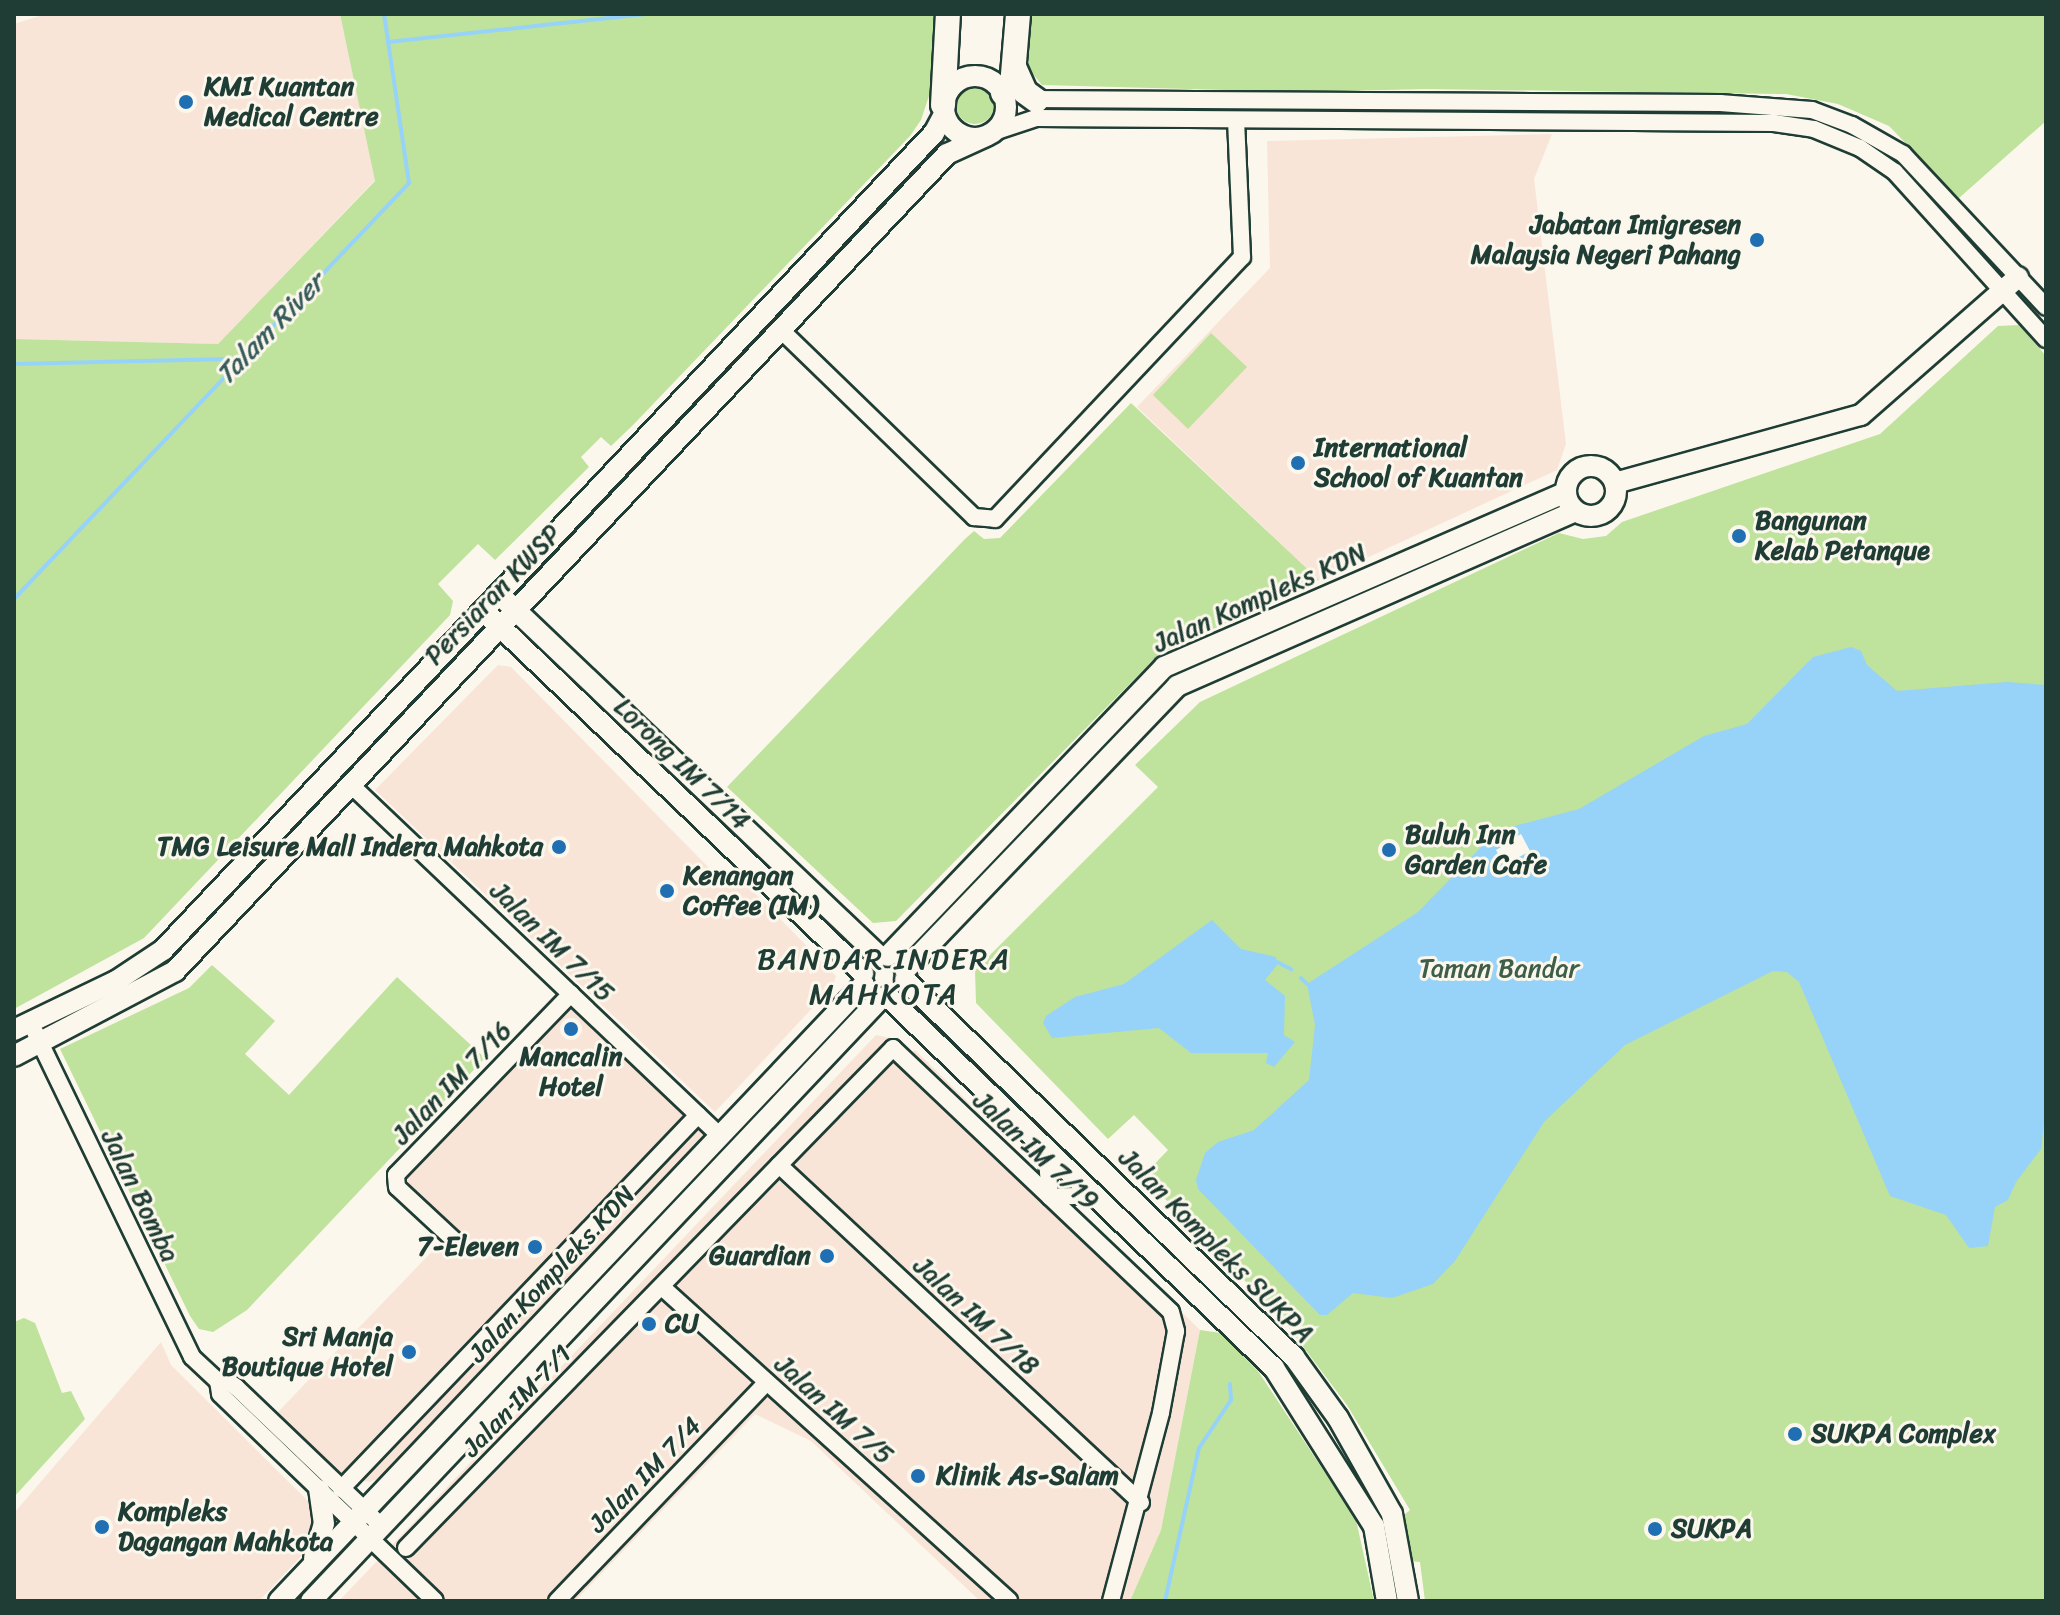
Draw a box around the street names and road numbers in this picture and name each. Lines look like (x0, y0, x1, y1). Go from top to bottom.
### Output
street label: Persiaran KWSP (418, 519, 568, 671)
street label: Jalan Kompleks KDN (1148, 537, 1372, 659)
street label: Lorong IM 7/14 (608, 692, 756, 836)
street label: Jalan IM 7/15 (484, 875, 620, 1009)
street label: Jalan IM 7/16 (386, 1015, 518, 1151)
street label: Jalan IM 7/19 (967, 1085, 1105, 1217)
street label: Jalan Bomba (95, 1125, 185, 1267)
street label: Jalan Kompleks SUKPA (1112, 1142, 1320, 1350)
street label: Jalan Kompleks KDN (461, 1178, 643, 1370)
street label: Jalan IM 7/18 (907, 1250, 1045, 1382)
street label: Jalan IM 7/1 (456, 1338, 578, 1464)
street label: Jalan IM 7/5 (768, 1349, 900, 1471)
street label: Jalan IM 7/4 (582, 1411, 708, 1539)

